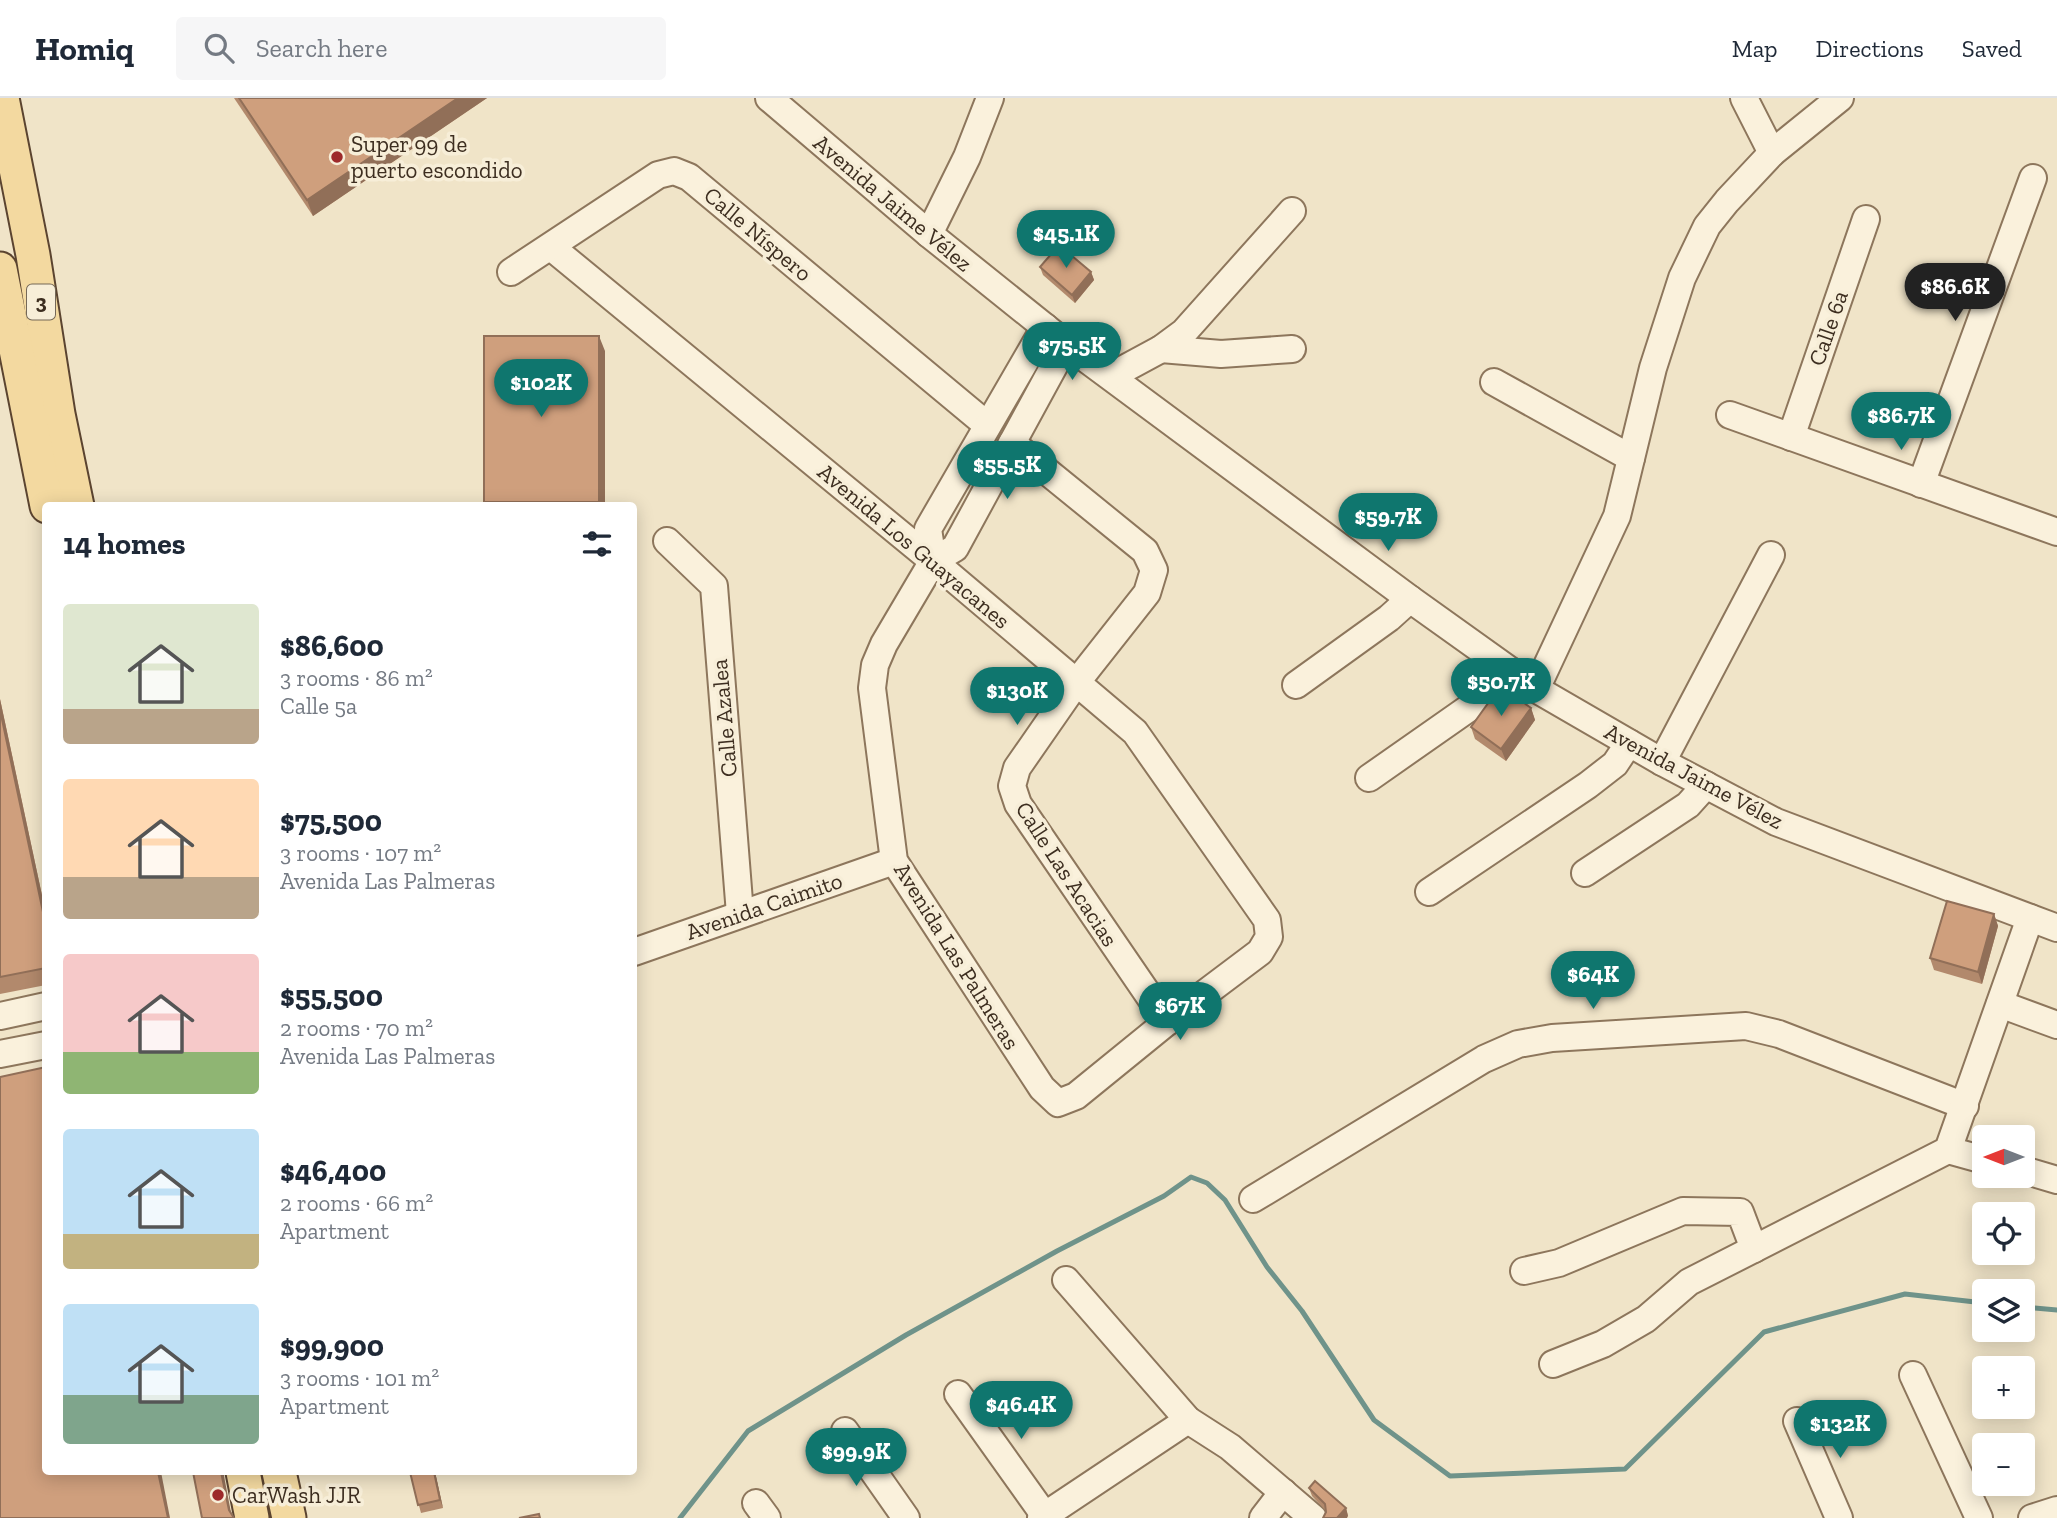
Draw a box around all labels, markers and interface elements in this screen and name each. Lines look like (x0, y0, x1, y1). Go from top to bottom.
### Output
search box (176, 17, 666, 80)
text: Homiq (35, 29, 134, 68)
icon: search (200, 29, 238, 67)
text: Search here (256, 32, 387, 64)
text: Map (1732, 34, 1778, 63)
text: Directions (1816, 34, 1924, 63)
text: Saved (1962, 34, 2022, 63)
street label: Avenida Jaime Vélez (808, 129, 978, 278)
place label: Super 99 de puerto escondido (351, 130, 523, 184)
marker: Super 99 de puerto escondido (329, 149, 345, 165)
street label: Calle Níspero (698, 181, 818, 287)
pin: $45.1K (1009, 211, 1123, 270)
text: $45.1K (1033, 219, 1099, 247)
pin: $86.6K (1898, 264, 2012, 323)
text: $86.6K (1921, 272, 1989, 300)
road number: 3 (27, 284, 55, 320)
street label: Calle 6a (1802, 287, 1854, 369)
pin: $75.5K (1015, 322, 1129, 382)
text: $75.5K (1038, 331, 1106, 359)
pin: $102K (492, 360, 590, 419)
text: $102K (510, 368, 572, 396)
pin: $86.7K (1844, 392, 1958, 452)
text: $86.7K (1867, 401, 1935, 429)
pin: $55.5K (950, 442, 1064, 501)
text: $55.5K (973, 450, 1041, 478)
street label: Avenida Los Guayacanes (812, 457, 1016, 635)
pin: $59.7K (1331, 494, 1445, 553)
text: $59.7K (1354, 502, 1422, 530)
icon: filters (578, 525, 616, 563)
text: 14 homes (63, 526, 186, 562)
text: $86,600 (280, 628, 384, 664)
icon: home (119, 632, 203, 716)
street label: Calle Azalea (705, 658, 743, 778)
pin: $50.7K (1444, 658, 1558, 718)
text: 3 rooms · 86 m² (280, 664, 433, 692)
text: $50.7K (1467, 667, 1535, 695)
pin: $130K (968, 668, 1066, 727)
text: $130K (986, 676, 1048, 704)
text: Calle 5a (280, 692, 357, 720)
street label: Avenida Jaime Vélez (1600, 717, 1788, 835)
street label: Calle Las Acacias (1010, 796, 1124, 952)
text: $75,500 (280, 803, 382, 839)
icon: home (119, 807, 203, 891)
text: 3 rooms · 107 m² (280, 839, 441, 867)
street label: Avenida Las Palmeras (888, 857, 1026, 1055)
street label: Avenida Caimito (682, 866, 846, 946)
text: Avenida Las Palmeras (280, 867, 495, 895)
pin: $64K (1552, 951, 1634, 1011)
text: $64K (1567, 960, 1619, 988)
text: $55,500 (280, 978, 383, 1014)
icon: home (119, 982, 203, 1066)
pin: $67K (1139, 982, 1221, 1042)
text: $67K (1155, 991, 1205, 1019)
text: 2 rooms · 70 m² (280, 1014, 433, 1042)
text: Avenida Las Palmeras (280, 1042, 495, 1070)
north arrow (1972, 1125, 2035, 1188)
map controls (1972, 1125, 2035, 1496)
text: $46,400 (280, 1153, 386, 1189)
icon: home (119, 1157, 203, 1241)
text: 2 rooms · 66 m² (280, 1189, 433, 1217)
button: locate (1972, 1202, 2035, 1265)
text: Apartment (280, 1217, 389, 1245)
button: layers (1972, 1279, 2035, 1342)
text: $99,900 (280, 1328, 384, 1364)
icon: home (119, 1332, 203, 1416)
button: + (1972, 1356, 2035, 1419)
text: 3 rooms · 101 m² (280, 1364, 439, 1392)
pin: $46.4K (964, 1382, 1078, 1441)
text: $46.4K (986, 1390, 1056, 1418)
text: Apartment (280, 1392, 389, 1420)
pin: $132K (1791, 1400, 1889, 1460)
text: $132K (1810, 1409, 1870, 1437)
pin: $99.9K (799, 1428, 913, 1488)
button: − (1972, 1433, 2035, 1496)
text: $99.9K (822, 1437, 890, 1465)
place label: CarWash JJR (232, 1481, 361, 1509)
marker: CarWash JJR (210, 1487, 226, 1503)

